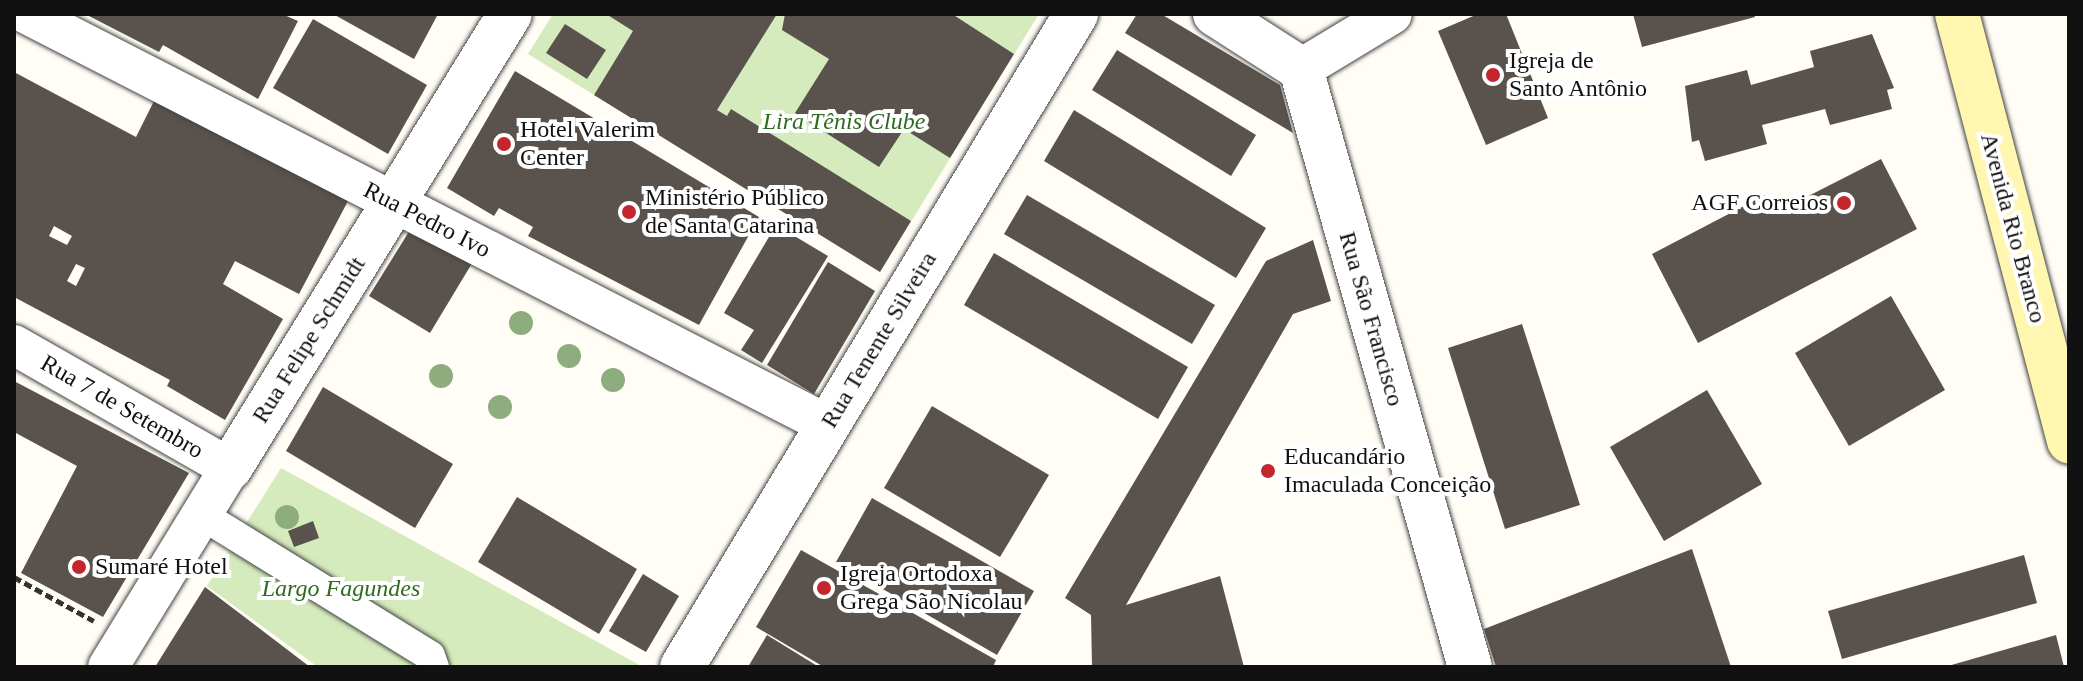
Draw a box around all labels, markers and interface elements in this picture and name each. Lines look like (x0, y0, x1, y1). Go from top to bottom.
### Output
place label: Igreja de Santo Antônio (1509, 47, 1648, 103)
marker: Igreja de Santo Antônio (1484, 66, 1502, 84)
park label: Lira Tênis Clube (763, 108, 925, 136)
place label: Hotel Valerim Center (520, 116, 655, 172)
street label: Avenida Rio Branco (1974, 130, 2052, 326)
marker: Hotel Valerim Center (495, 135, 513, 153)
street label: Rua Pedro Ivo (359, 176, 495, 264)
place label: Ministério Público de Santa Catarina (645, 184, 824, 240)
place label: AGF Correios (1691, 189, 1828, 217)
marker: AGF Correios (1835, 194, 1853, 212)
marker: Ministério Público de Santa Catarina (620, 203, 638, 221)
street label: Rua São Francisco (1332, 229, 1410, 409)
street label: Rua Tenente Silveira (815, 246, 943, 434)
street label: Rua Felipe Schmidt (246, 252, 372, 428)
street label: Rua 7 de Setembro (35, 349, 209, 465)
place label: Educandário Imaculada Conceição (1284, 443, 1491, 499)
marker: Educandário Imaculada Conceição (1259, 462, 1277, 480)
place label: Sumaré Hotel (95, 553, 228, 581)
marker: Sumaré Hotel (70, 558, 88, 576)
place label: Igreja Ortodoxa Grega São Nicolau (840, 560, 1023, 616)
park label: Largo Fagundes (262, 575, 420, 603)
marker: Igreja Ortodoxa Grega São Nicolau (815, 579, 833, 597)

